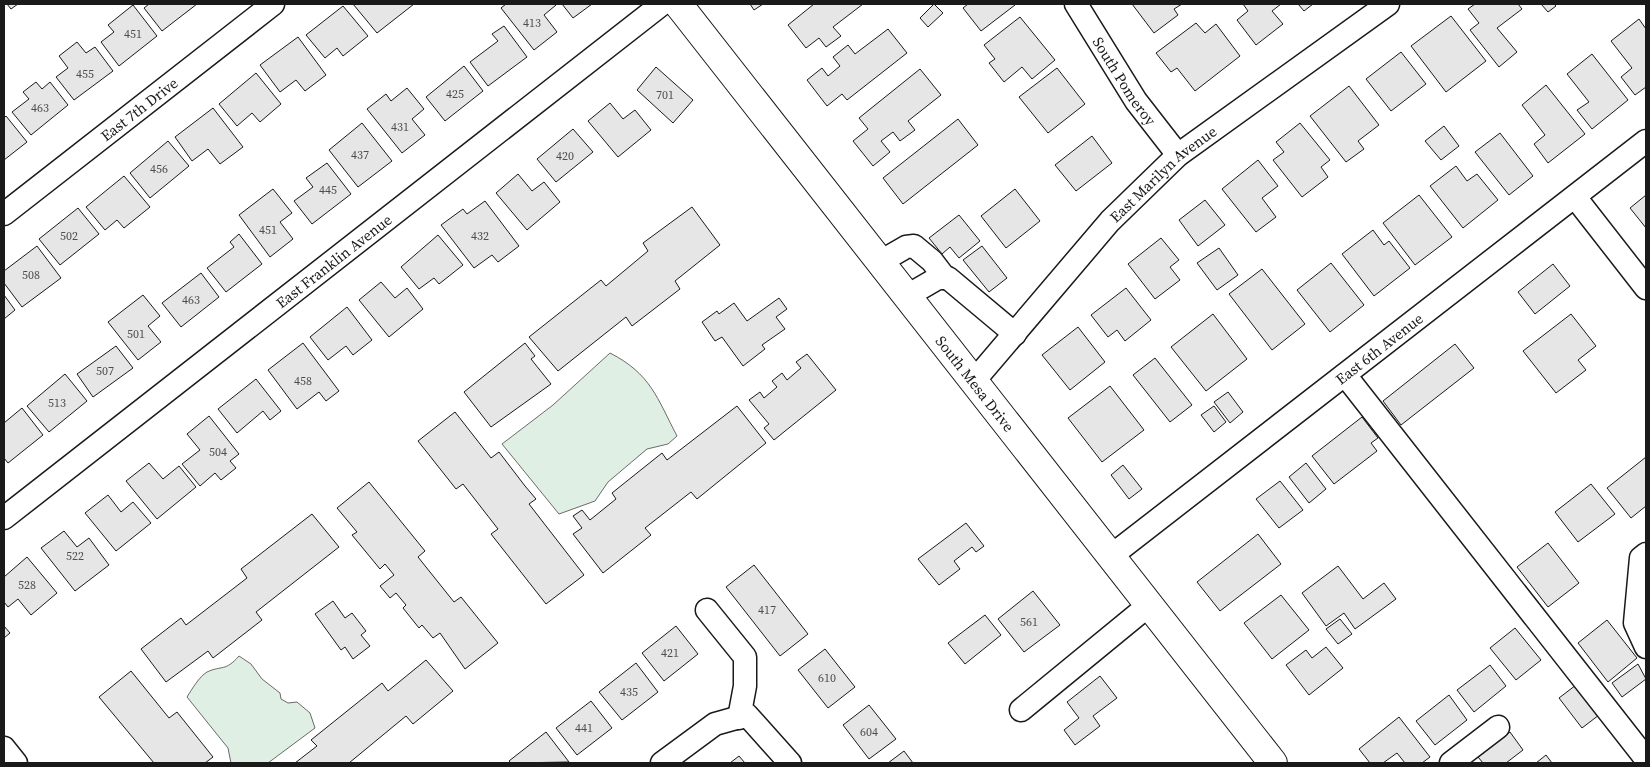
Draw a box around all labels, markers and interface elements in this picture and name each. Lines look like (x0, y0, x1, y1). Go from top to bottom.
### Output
house number: 413 (523, 15, 541, 31)
house number: 451 (124, 26, 142, 42)
street label: South Pomeroy (1088, 33, 1162, 130)
house number: 455 (76, 66, 94, 82)
street label: East 7th Drive (96, 72, 182, 146)
house number: 425 (446, 86, 464, 102)
house number: 701 (656, 87, 674, 103)
house number: 463 (31, 100, 49, 116)
house number: 431 (391, 119, 409, 135)
street label: East Marilyn Avenue (1104, 120, 1221, 227)
house number: 437 (351, 147, 369, 163)
house number: 420 (556, 148, 574, 164)
house number: 456 (150, 161, 168, 177)
house number: 445 (319, 182, 337, 198)
street label: East Franklin Avenue (271, 209, 396, 313)
house number: 451 (259, 222, 277, 238)
house number: 502 (60, 228, 78, 244)
house number: 432 (471, 228, 489, 244)
house number: 508 (22, 267, 40, 283)
house number: 463 (182, 292, 200, 308)
street label: East 6th Avenue (1331, 307, 1427, 389)
house number: 501 (127, 326, 145, 342)
street label: South Mesa Drive (931, 331, 1020, 436)
house number: 507 (96, 363, 114, 379)
house number: 458 (294, 373, 312, 389)
house number: 513 (48, 395, 66, 411)
house number: 504 (209, 444, 227, 460)
house number: 522 (66, 548, 84, 564)
house number: 528 (18, 577, 36, 593)
house number: 417 (758, 602, 776, 618)
house number: 561 (1020, 614, 1038, 630)
house number: 421 (661, 645, 679, 661)
house number: 610 (818, 670, 836, 686)
house number: 435 (620, 684, 638, 700)
house number: 441 (575, 720, 593, 736)
house number: 604 (860, 724, 878, 740)

